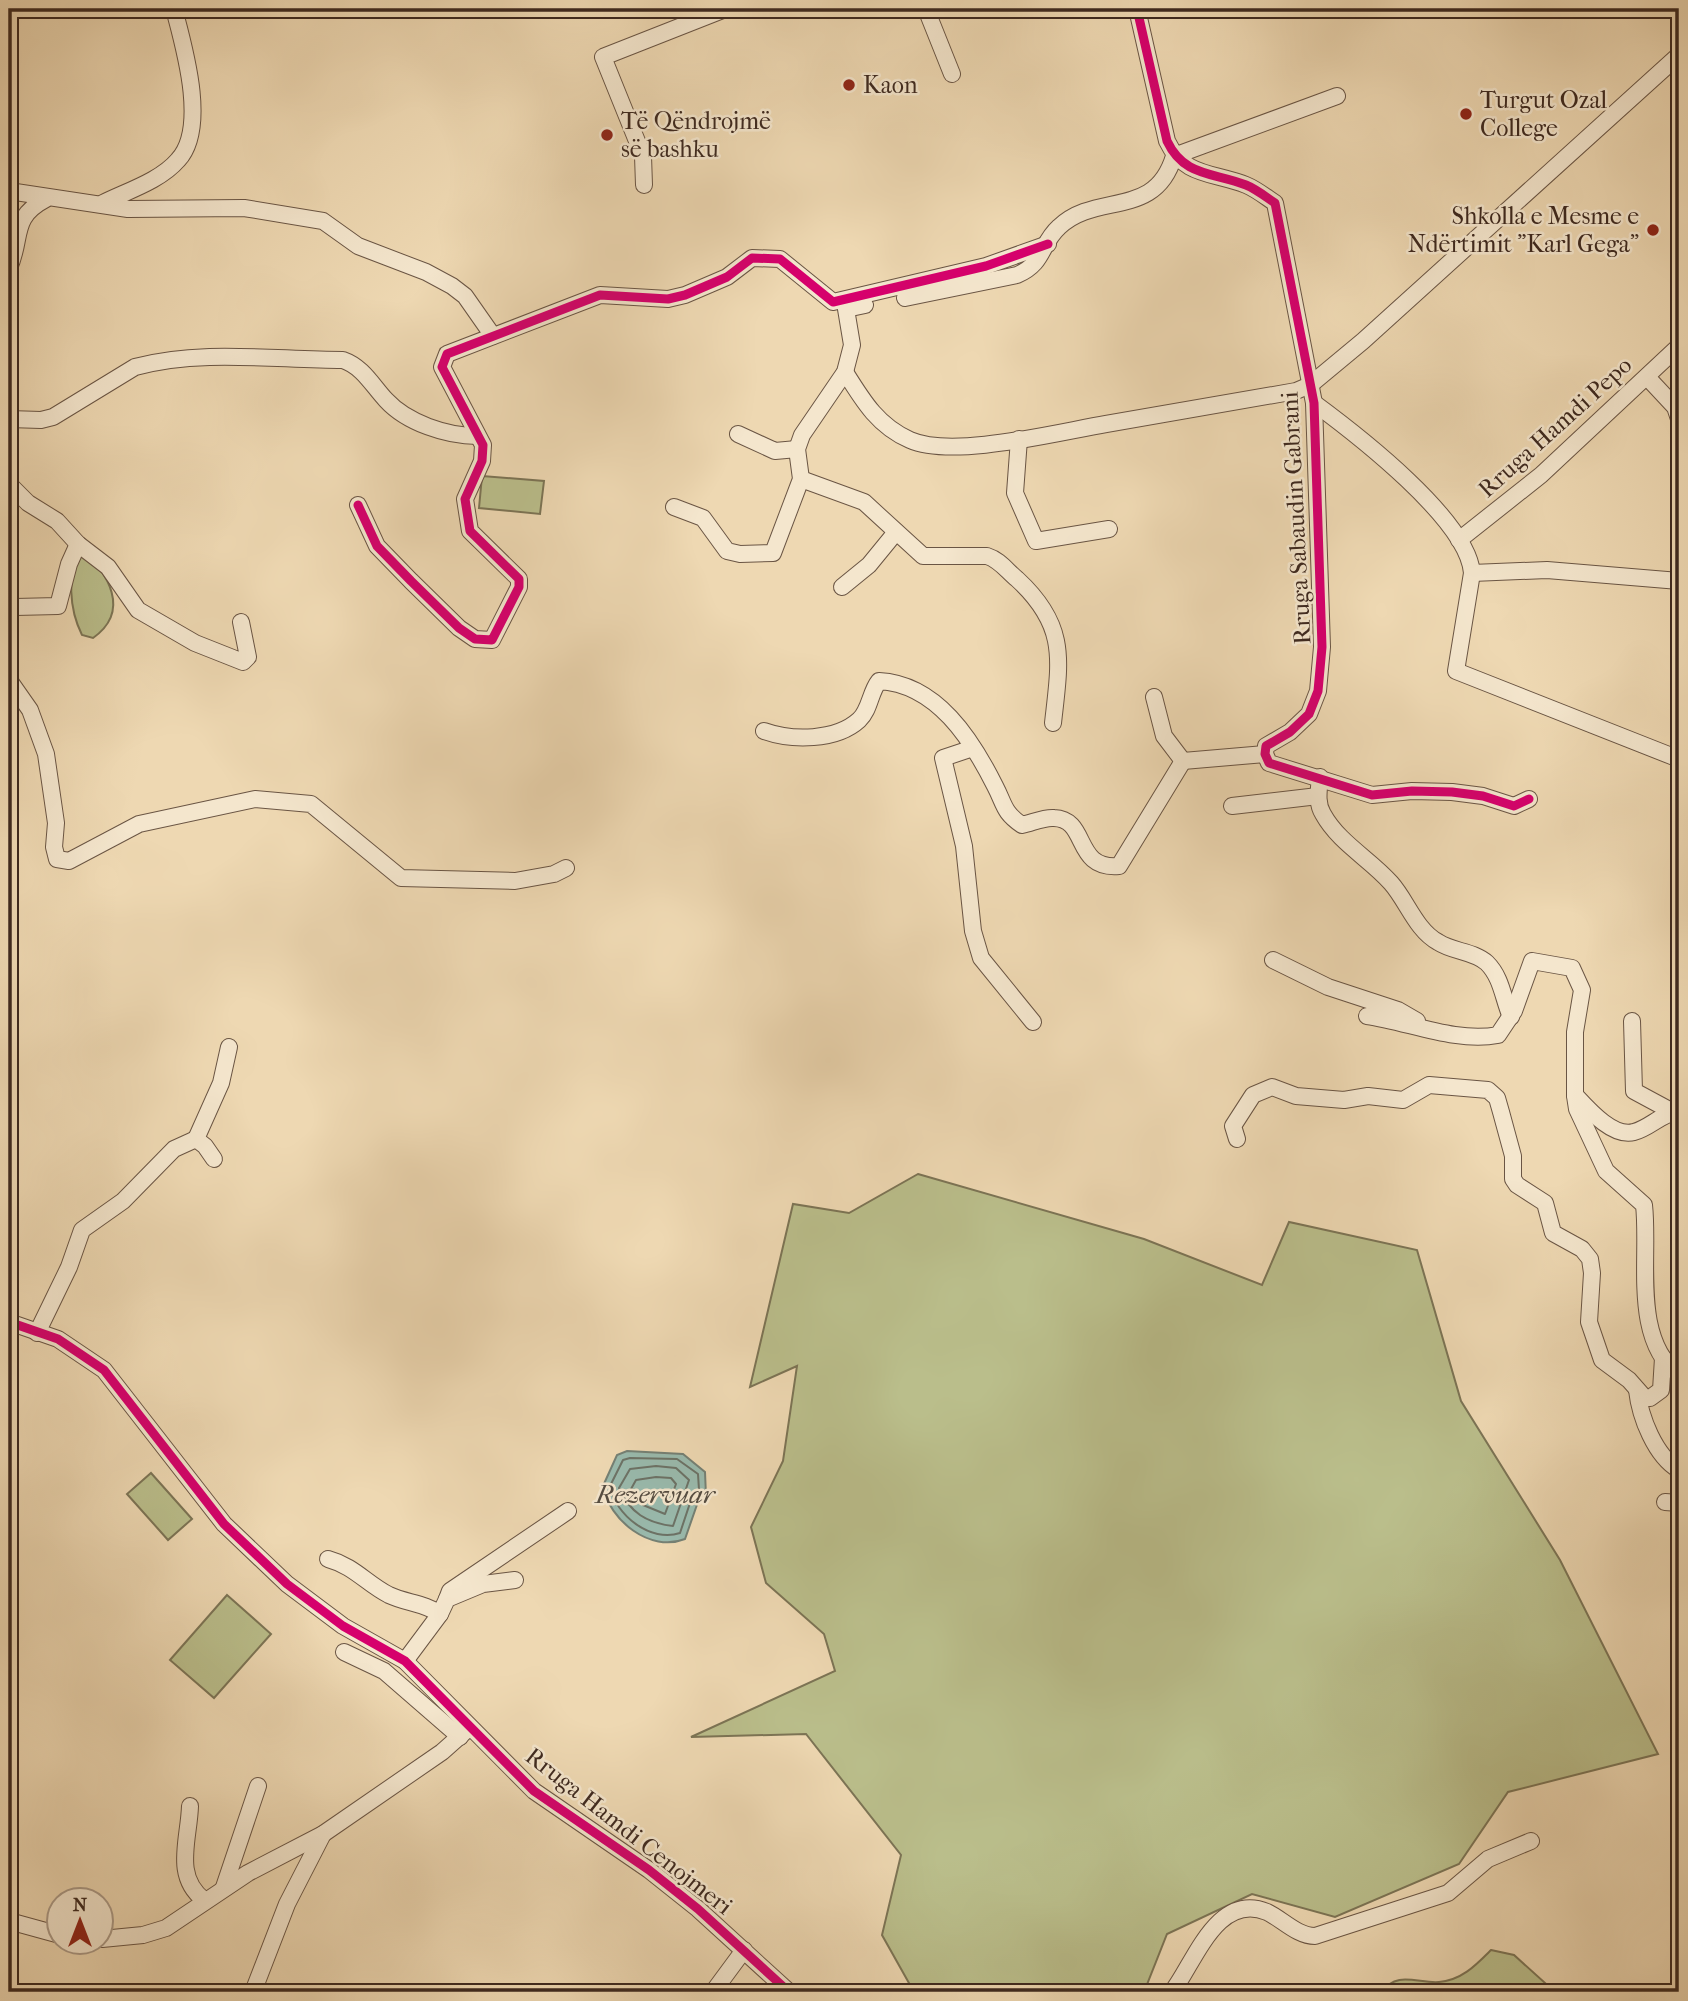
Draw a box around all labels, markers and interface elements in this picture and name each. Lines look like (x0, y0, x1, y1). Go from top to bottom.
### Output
place label: Kaon (863, 71, 918, 99)
marker: Kaon (841, 77, 857, 93)
place label: Turgut Ozal College (1480, 86, 1607, 142)
marker: Turgut Ozal College (1458, 106, 1474, 122)
place label: Të Qëndrojmë së bashku (621, 107, 771, 163)
marker: Të Qëndrojmë së bashku (599, 127, 615, 143)
place label: Shkolla e Mesme e Ndërtimit "Karl Gega" (1408, 202, 1639, 258)
marker: Shkolla e Mesme e Ndërtimit "Karl Gega" (1645, 222, 1661, 238)
street label: Rruga Hamdi Pepo (1473, 351, 1637, 503)
street label: Rruga Sabaudin Gabrani (1275, 391, 1317, 645)
water label: Rezervuar (593, 1479, 717, 1510)
street label: Rruga Hamdi Cenojmeri (520, 1742, 738, 1920)
north arrow (46, 1885, 116, 1955)
text: N (73, 1894, 88, 1916)

